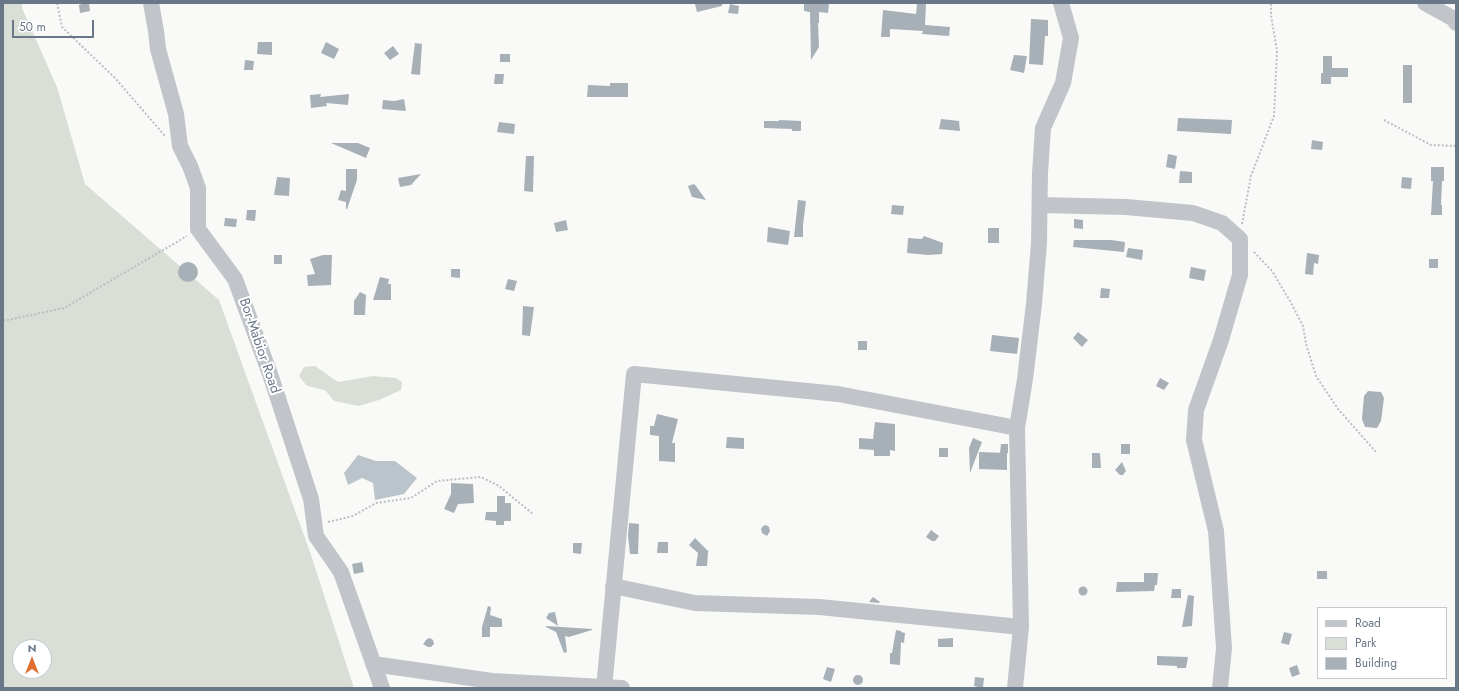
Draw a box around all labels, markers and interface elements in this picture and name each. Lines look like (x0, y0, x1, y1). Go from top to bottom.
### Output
scale bar (14, 12, 96, 38)
text: 50 m (19, 18, 46, 36)
street label: Bor-Mabior Road (235, 296, 283, 396)
legend (1317, 607, 1447, 679)
text: Road (1355, 614, 1381, 632)
text: Park (1355, 634, 1376, 652)
north arrow (12, 639, 52, 679)
text: N (28, 640, 36, 656)
text: Building (1355, 654, 1397, 672)

